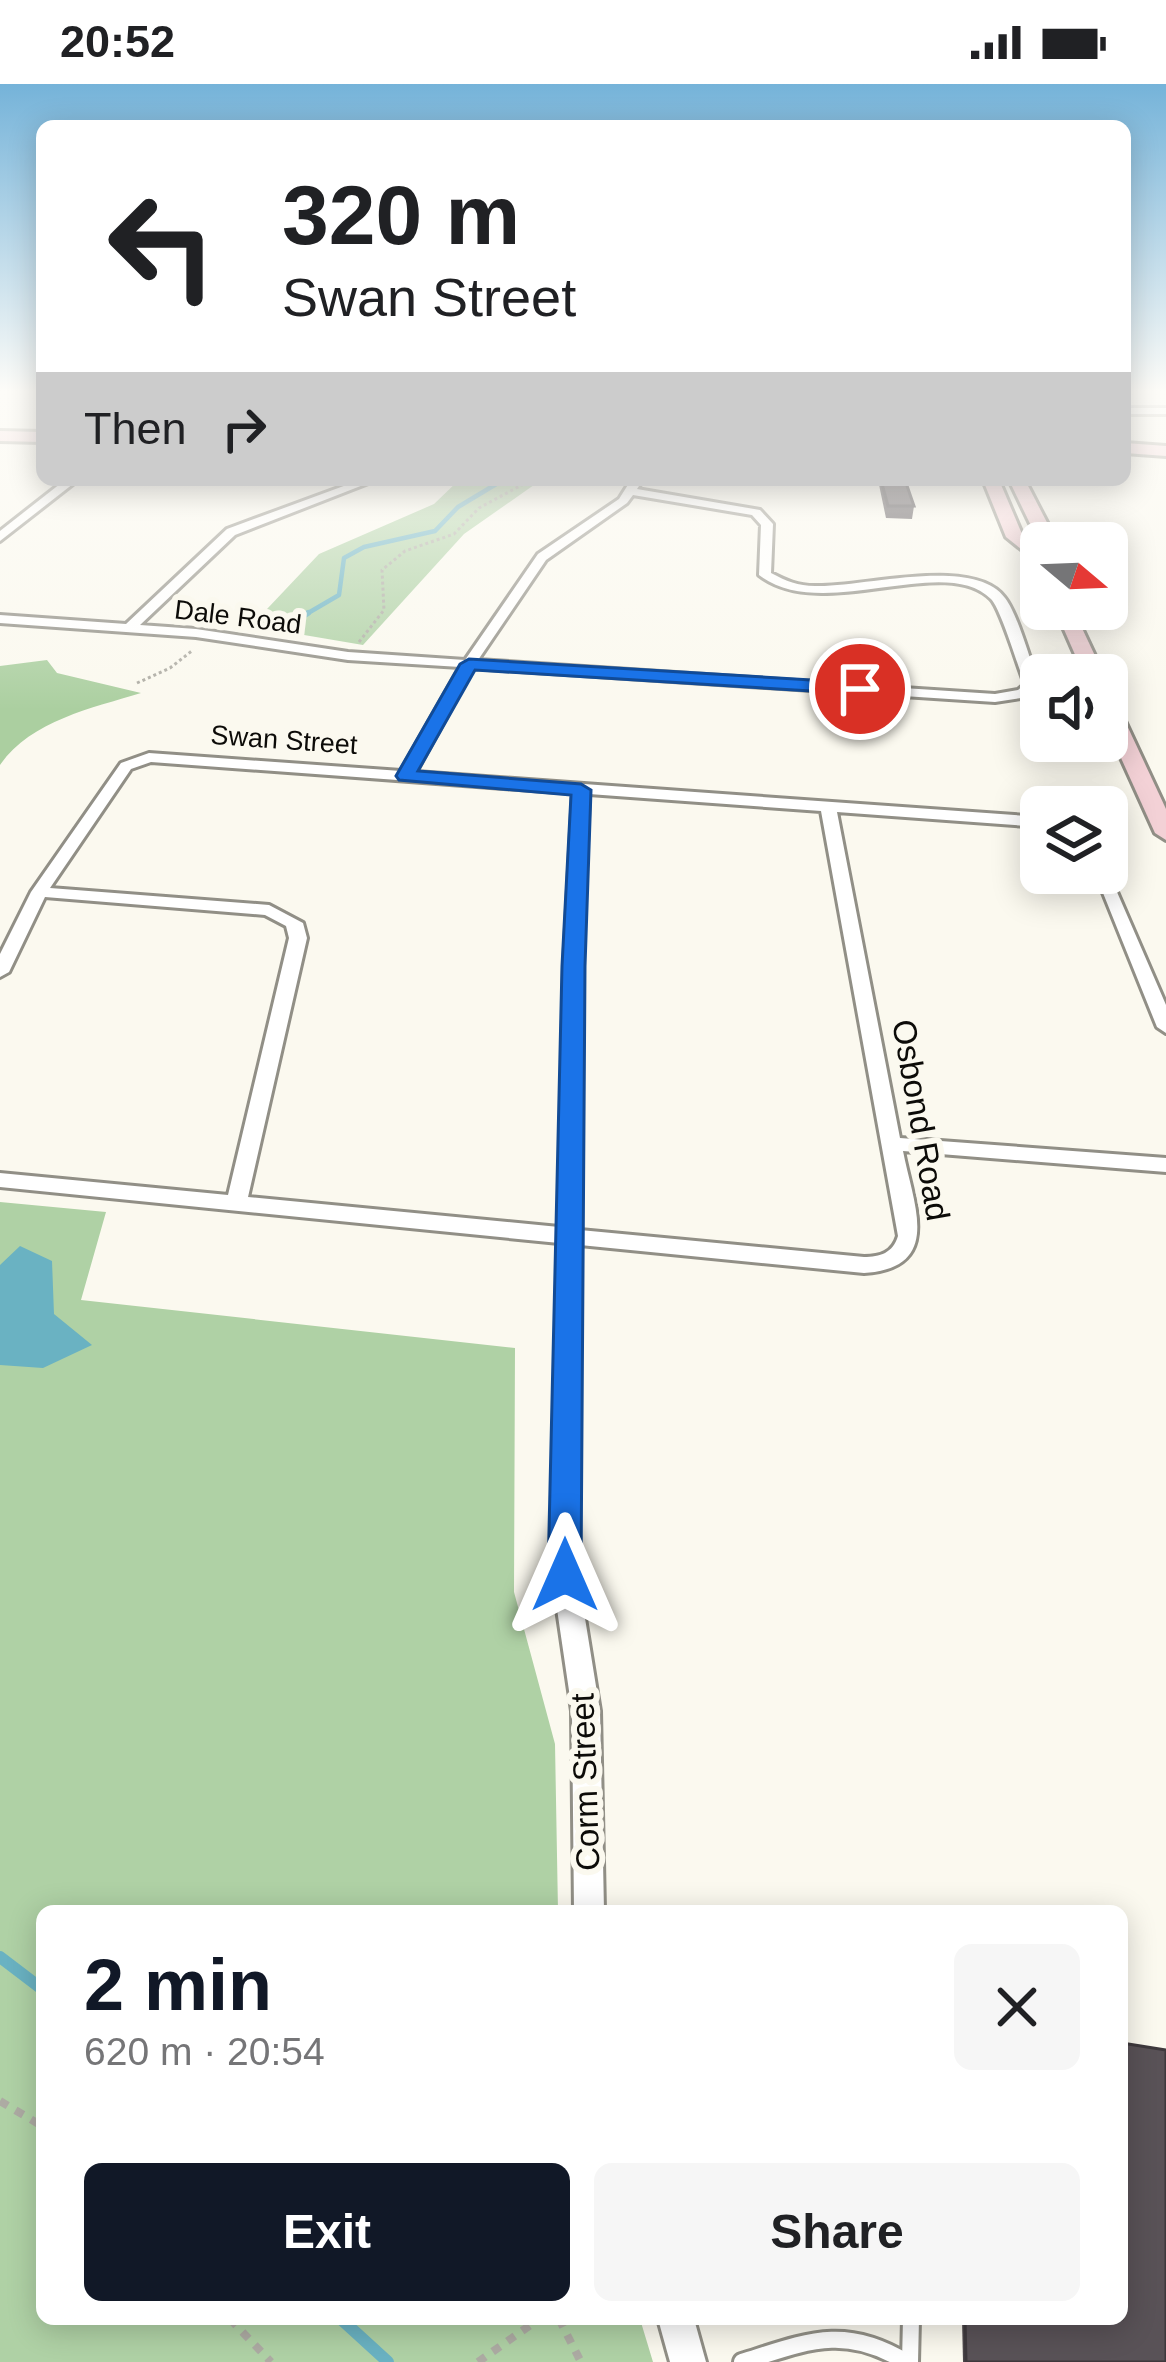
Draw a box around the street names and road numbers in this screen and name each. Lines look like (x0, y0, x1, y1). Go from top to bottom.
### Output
street label: Dale Road (173, 594, 303, 640)
street label: Swan Street (210, 720, 359, 760)
street label: Osbond Road (885, 1017, 957, 1223)
street label: Corm Street (563, 1692, 607, 1872)

